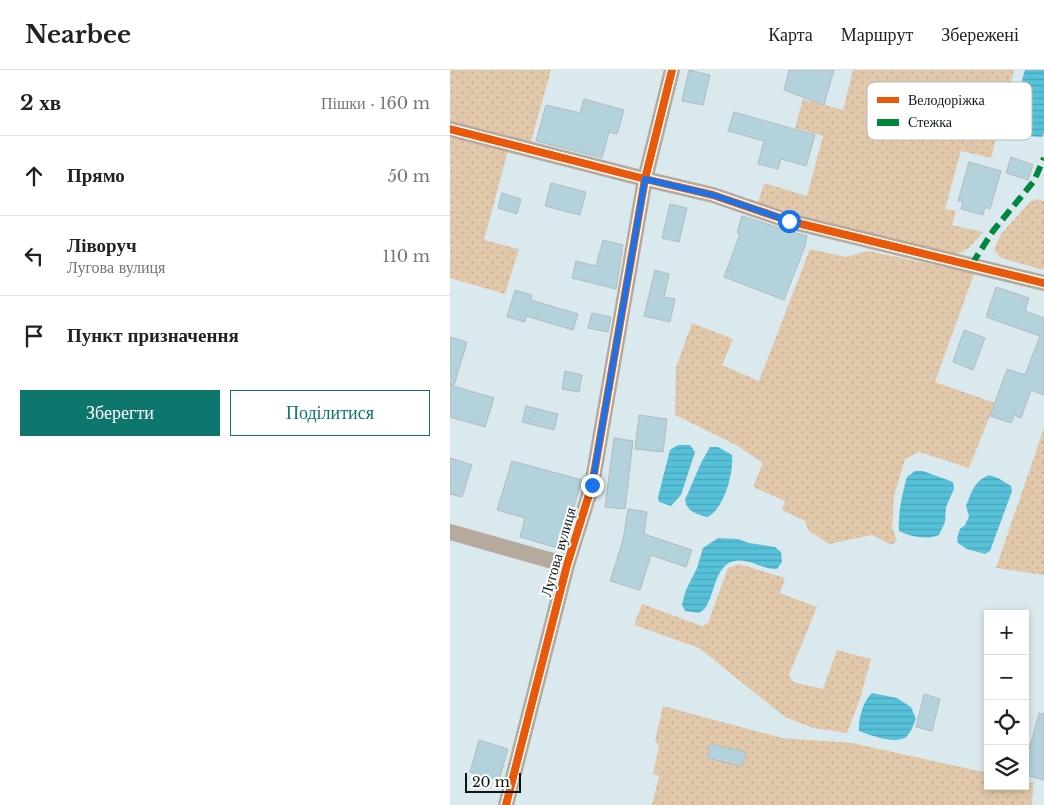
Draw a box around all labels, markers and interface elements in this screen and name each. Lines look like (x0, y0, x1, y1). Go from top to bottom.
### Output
text: Nearbee (25, 20, 131, 49)
text: Карта (768, 24, 813, 46)
text: Маршрут (841, 24, 913, 46)
text: Збережені (941, 24, 1019, 46)
legend (867, 82, 1032, 140)
text: 2 хв (20, 90, 61, 116)
text: Велодоріжка (908, 91, 985, 109)
text: Пішки · 160 m (321, 93, 430, 113)
text: Стежка (908, 113, 953, 131)
icon: ahead (20, 162, 48, 190)
text: Прямо (67, 164, 125, 187)
text: 50 m (388, 166, 430, 186)
route start (778, 210, 801, 233)
text: Ліворуч (67, 234, 137, 257)
icon: left (20, 242, 48, 270)
text: 110 m (383, 246, 430, 266)
text: Лугова вулиця (67, 257, 165, 277)
icon: arrive (20, 322, 48, 350)
text: Пункт призначення (67, 324, 239, 347)
button: Зберегти (20, 390, 220, 436)
button: Поділитися (230, 390, 430, 436)
route end (581, 474, 604, 497)
street label: Лугова вулиця (536, 505, 580, 599)
map controls (984, 610, 1029, 790)
button: + (984, 610, 1029, 655)
button: − (984, 655, 1029, 700)
button: locate (984, 700, 1029, 745)
button: layers (984, 745, 1029, 790)
scale bar (465, 770, 521, 793)
text: 20 m (472, 773, 510, 791)

